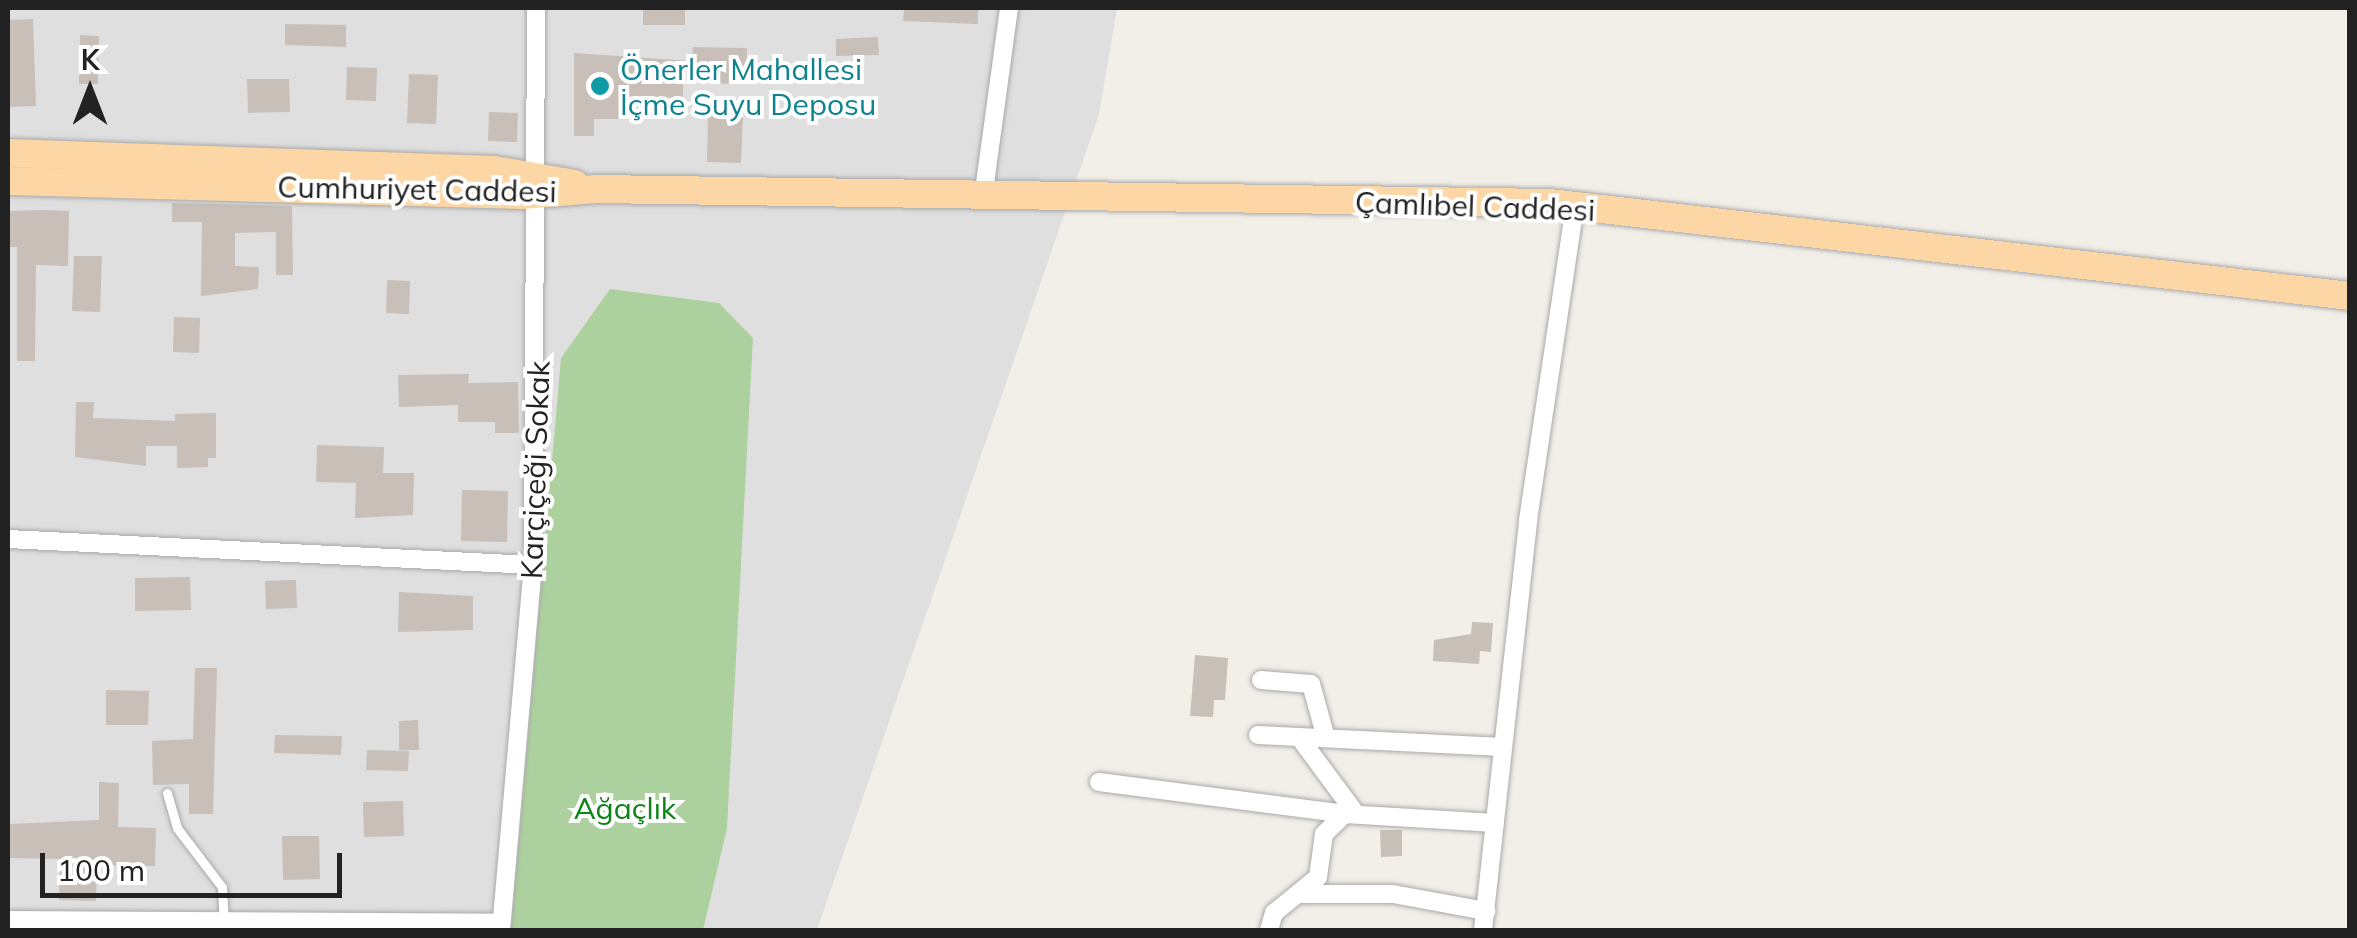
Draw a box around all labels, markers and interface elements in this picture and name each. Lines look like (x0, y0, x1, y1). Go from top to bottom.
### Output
north arrow (40, 40, 140, 140)
text: K (81, 42, 99, 77)
place label: Önerler Mahallesi İçme Suyu Deposu (620, 51, 876, 122)
marker: Önerler Mahallesi İçme Suyu Deposu (589, 75, 611, 97)
street label: Cumhuriyet Caddesi (277, 169, 557, 209)
street label: Çamlıbel Caddesi (1354, 184, 1596, 228)
street label: Karçiçeği Sokak (513, 360, 557, 580)
park label: Ağaçlık (574, 790, 676, 826)
scale bar (45, 833, 348, 895)
text: 100 m (57, 851, 145, 889)

